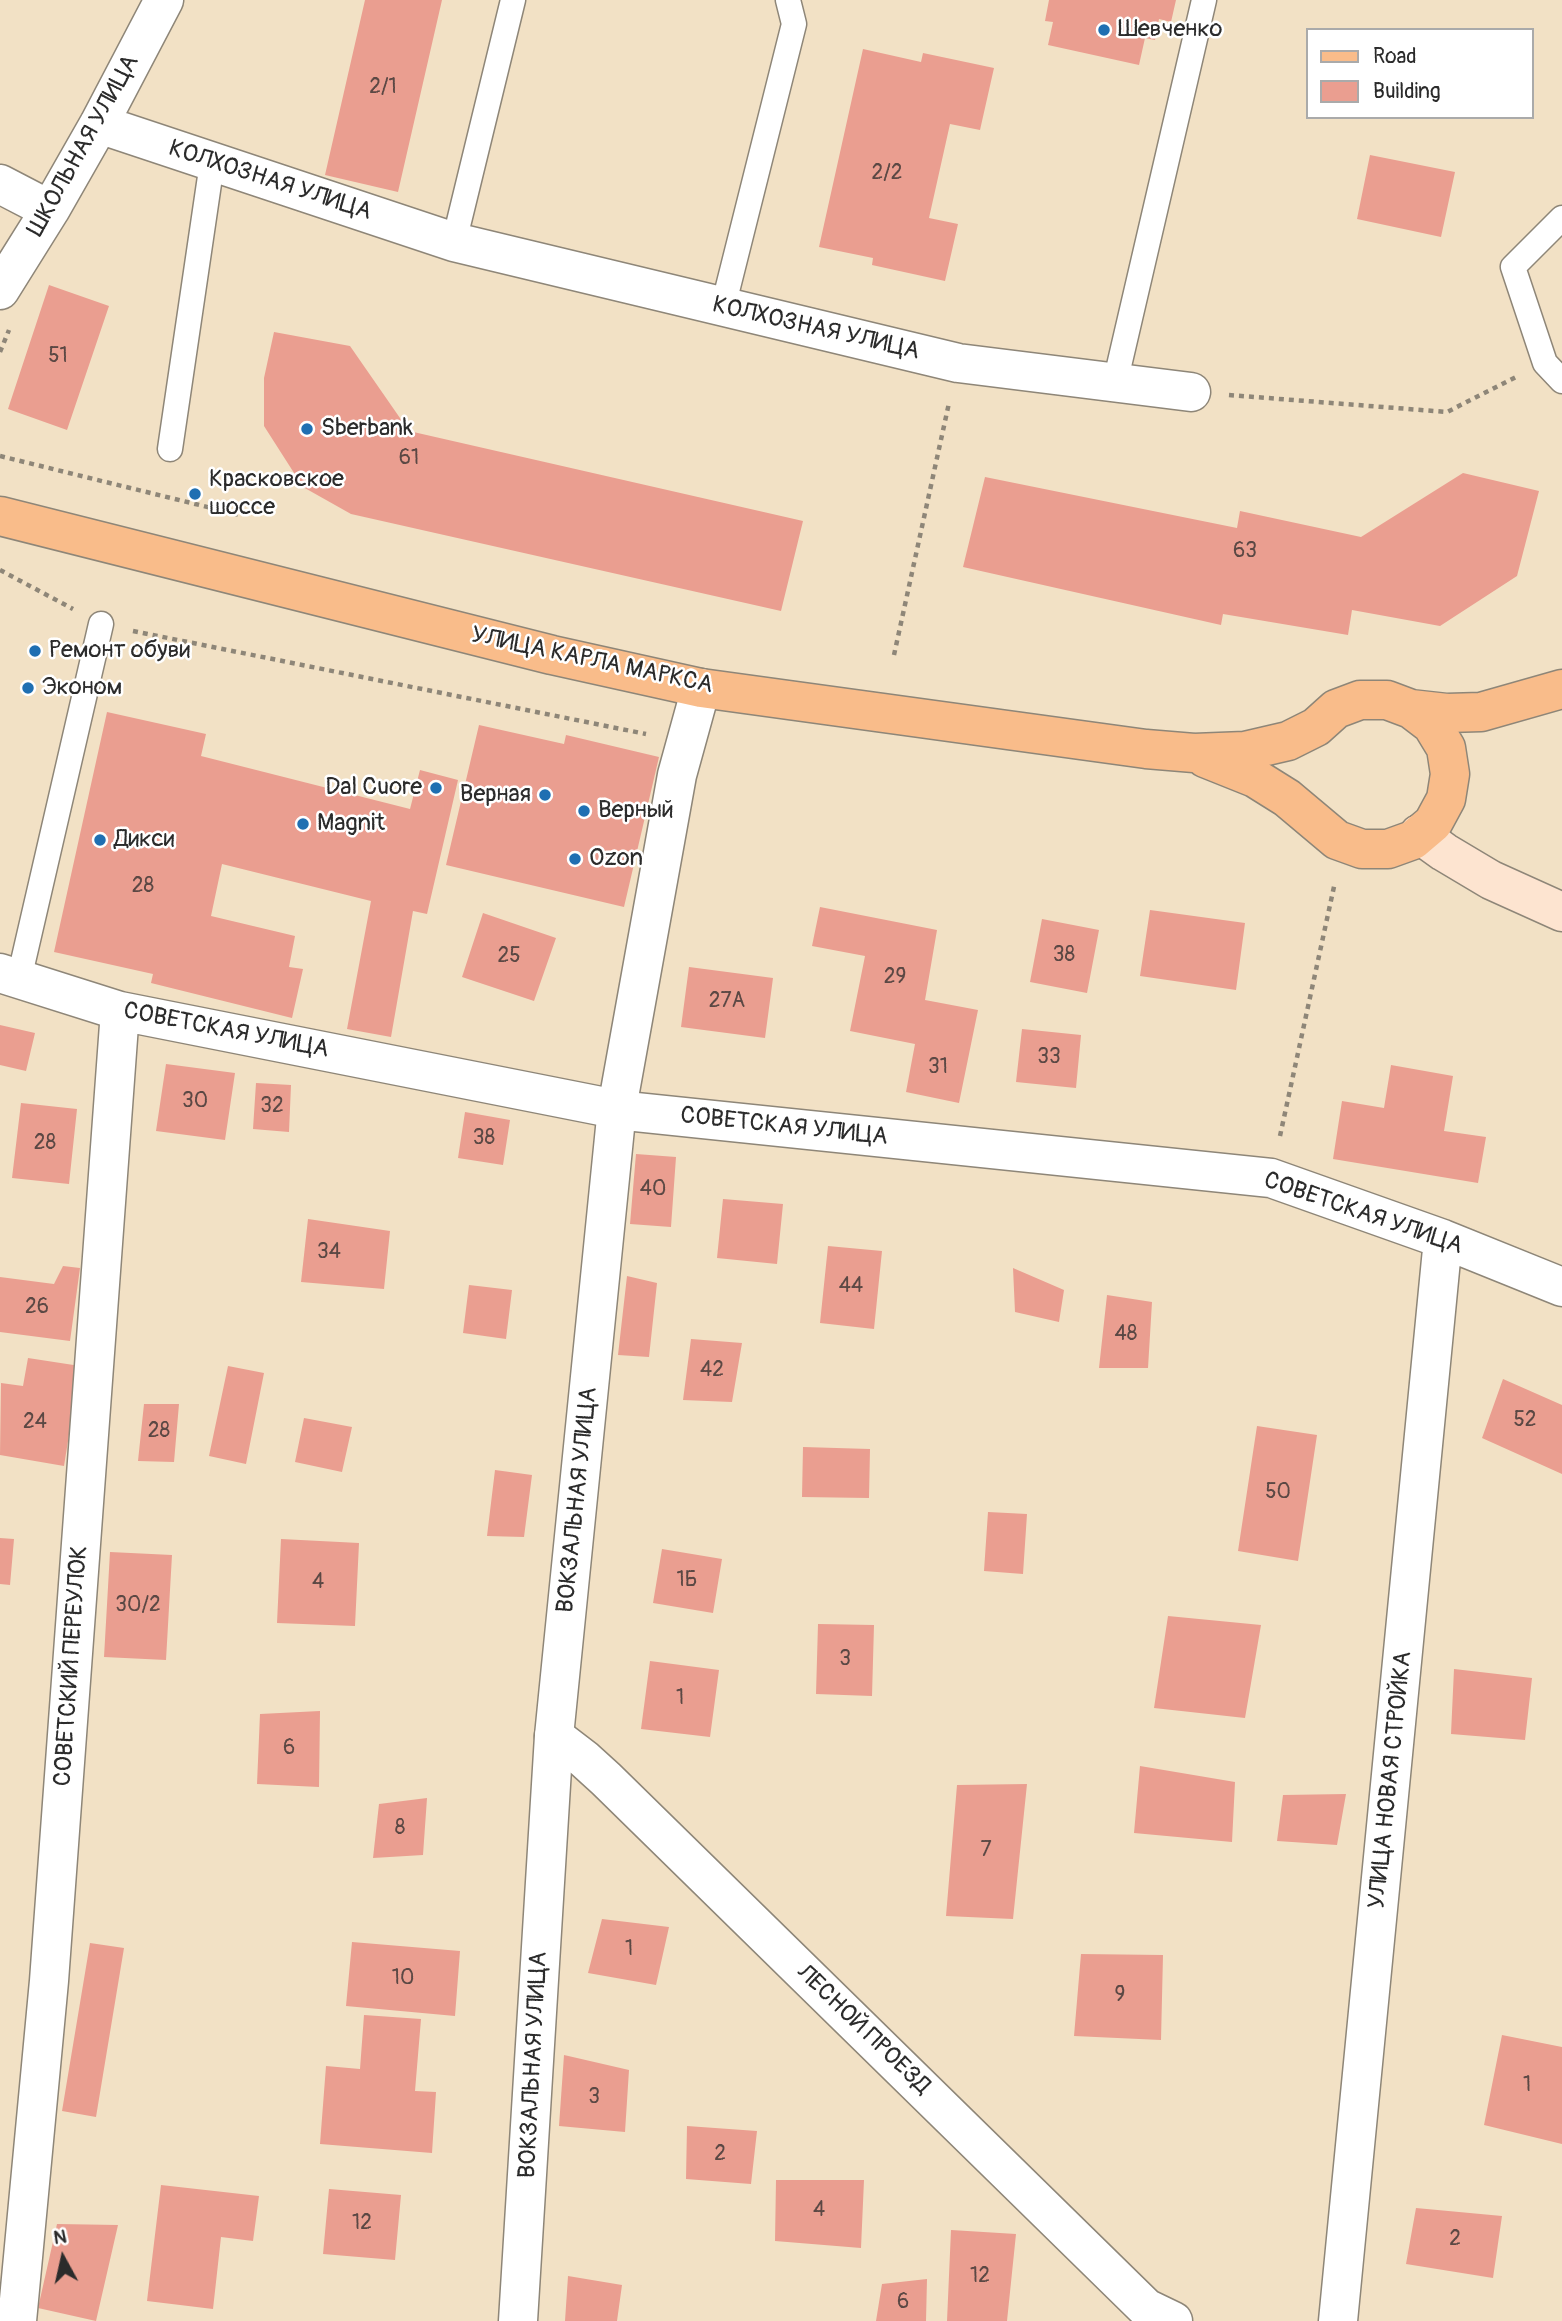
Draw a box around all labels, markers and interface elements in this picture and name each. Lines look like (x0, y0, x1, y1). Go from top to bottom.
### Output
place label: Шевченко (1118, 16, 1222, 44)
marker: Шевченко (1096, 22, 1112, 38)
legend (1306, 28, 1534, 119)
text: Road (1373, 43, 1417, 70)
street label: ШКОЛЬНАЯ УЛИЦА (22, 50, 146, 242)
house number: 2/1 (369, 75, 397, 101)
text: Building (1373, 78, 1440, 105)
street label: КОЛХОЗНАЯ УЛИЦА (165, 135, 375, 227)
house number: 2/2 (871, 161, 903, 187)
street label: КОЛХОЗНАЯ УЛИЦА (710, 291, 922, 367)
house number: 51 (48, 344, 68, 370)
place label: Sberbank (321, 415, 413, 443)
marker: Sberbank (299, 421, 315, 437)
house number: 61 (399, 446, 419, 472)
place label: Красковское шоссе (209, 466, 344, 522)
marker: Красковское шоссе (187, 486, 203, 502)
house number: 63 (1233, 539, 1257, 565)
street label: УЛИЦА КАРЛА МАРКСА (468, 621, 716, 701)
place label: Ремонт обуви (49, 637, 190, 665)
marker: Ремонт обуви (27, 643, 43, 659)
place label: Эконом (42, 674, 122, 702)
marker: Эконом (20, 680, 36, 696)
place label: Dal Cuore (325, 774, 422, 802)
marker: Dal Cuore (428, 780, 444, 796)
place label: Верная (460, 781, 531, 809)
marker: Верная (537, 787, 553, 803)
place label: Верный (598, 797, 674, 825)
marker: Верный (576, 803, 592, 819)
place label: Magnit (317, 810, 385, 838)
marker: Magnit (295, 816, 311, 832)
place label: Дикси (114, 826, 174, 854)
marker: Дикси (92, 832, 108, 848)
place label: Ozon (589, 845, 643, 873)
marker: Ozon (567, 851, 583, 867)
house number: 28 (132, 874, 154, 900)
house number: 38 (1053, 943, 1075, 969)
house number: 25 (497, 944, 521, 970)
house number: 29 (884, 965, 906, 991)
house number: 27А (709, 989, 745, 1015)
street label: СОВЕТСКАЯ УЛИЦА (121, 997, 331, 1065)
house number: 33 (1037, 1045, 1061, 1071)
house number: 31 (928, 1055, 948, 1081)
house number: 30 (182, 1089, 208, 1115)
house number: 32 (260, 1094, 284, 1120)
street label: СОВЕТСКАЯ УЛИЦА (679, 1102, 889, 1152)
house number: 38 (473, 1126, 495, 1152)
house number: 28 (34, 1131, 56, 1157)
street label: СОВЕТСКАЯ УЛИЦА (1260, 1166, 1466, 1262)
house number: 40 (640, 1177, 666, 1203)
house number: 34 (317, 1240, 341, 1266)
house number: 44 (839, 1274, 863, 1300)
house number: 26 (25, 1295, 49, 1321)
house number: 48 (1115, 1322, 1137, 1348)
house number: 42 (700, 1358, 724, 1384)
street label: ВОКЗАЛЬНАЯ УЛИЦА (552, 1386, 604, 1614)
house number: 52 (1513, 1408, 1537, 1434)
house number: 24 (23, 1410, 47, 1436)
house number: 28 (148, 1419, 170, 1445)
house number: 50 (1265, 1480, 1291, 1506)
street label: СОВЕТСКИЙ ПЕРЕУЛОК (49, 1545, 95, 1787)
house number: 1Б (677, 1568, 697, 1594)
house number: 4 (312, 1570, 324, 1596)
house number: 30/2 (115, 1593, 161, 1619)
house number: 3 (839, 1647, 851, 1673)
street label: УЛИЦА НОВАЯ СТРОЙКА (1363, 1650, 1419, 1910)
house number: 1 (676, 1686, 684, 1712)
house number: 6 (283, 1736, 295, 1762)
house number: 8 (395, 1816, 405, 1842)
house number: 7 (980, 1838, 992, 1864)
house number: 1 (625, 1937, 633, 1963)
street label: ВОКЗАЛЬНАЯ УЛИЦА (514, 1951, 554, 2179)
street label: ЛЕСНОЙ ПРОЕЗД (790, 1959, 936, 2101)
house number: 10 (392, 1966, 414, 1992)
house number: 9 (1115, 1983, 1125, 2009)
house number: 1 (1523, 2073, 1531, 2099)
house number: 3 (588, 2085, 600, 2111)
house number: 2 (714, 2142, 726, 2168)
house number: 4 (813, 2198, 825, 2224)
house number: 12 (352, 2211, 372, 2237)
north arrow (28, 2223, 98, 2293)
text: N (52, 2224, 68, 2250)
house number: 2 (1449, 2227, 1461, 2253)
house number: 12 (970, 2264, 990, 2290)
house number: 6 (897, 2290, 909, 2316)

